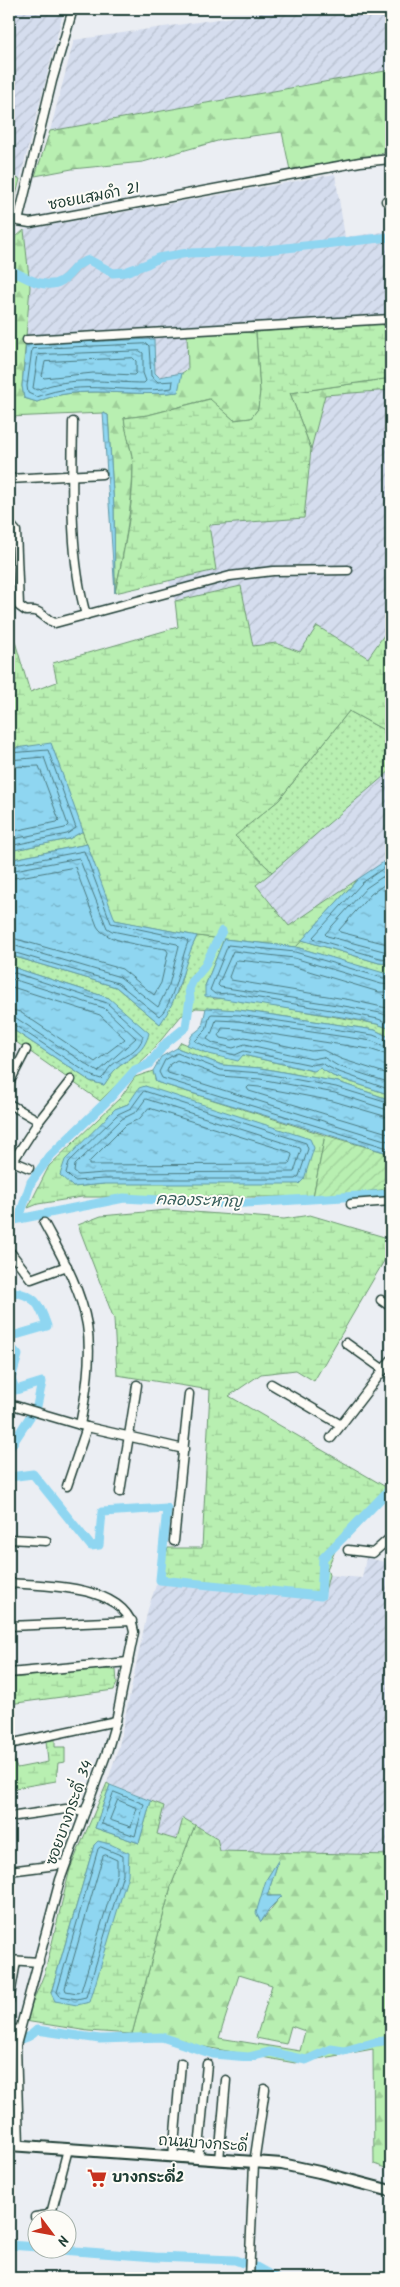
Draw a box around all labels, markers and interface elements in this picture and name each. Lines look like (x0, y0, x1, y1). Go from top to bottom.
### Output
street label: ซอยแสมดำ 21 (46, 176, 142, 218)
water label: คลองระหาญ (156, 1187, 244, 1215)
street label: ซอยบางกระดี่ 34 (37, 1756, 100, 1869)
street label: ถนนบางกระดี่ (158, 2126, 249, 2159)
place label: บางกระดี่2 (112, 2163, 184, 2190)
supermarket icon: บางกระดี่2 (86, 2167, 108, 2189)
north arrow (28, 2210, 78, 2260)
text: N (50, 2231, 74, 2250)

